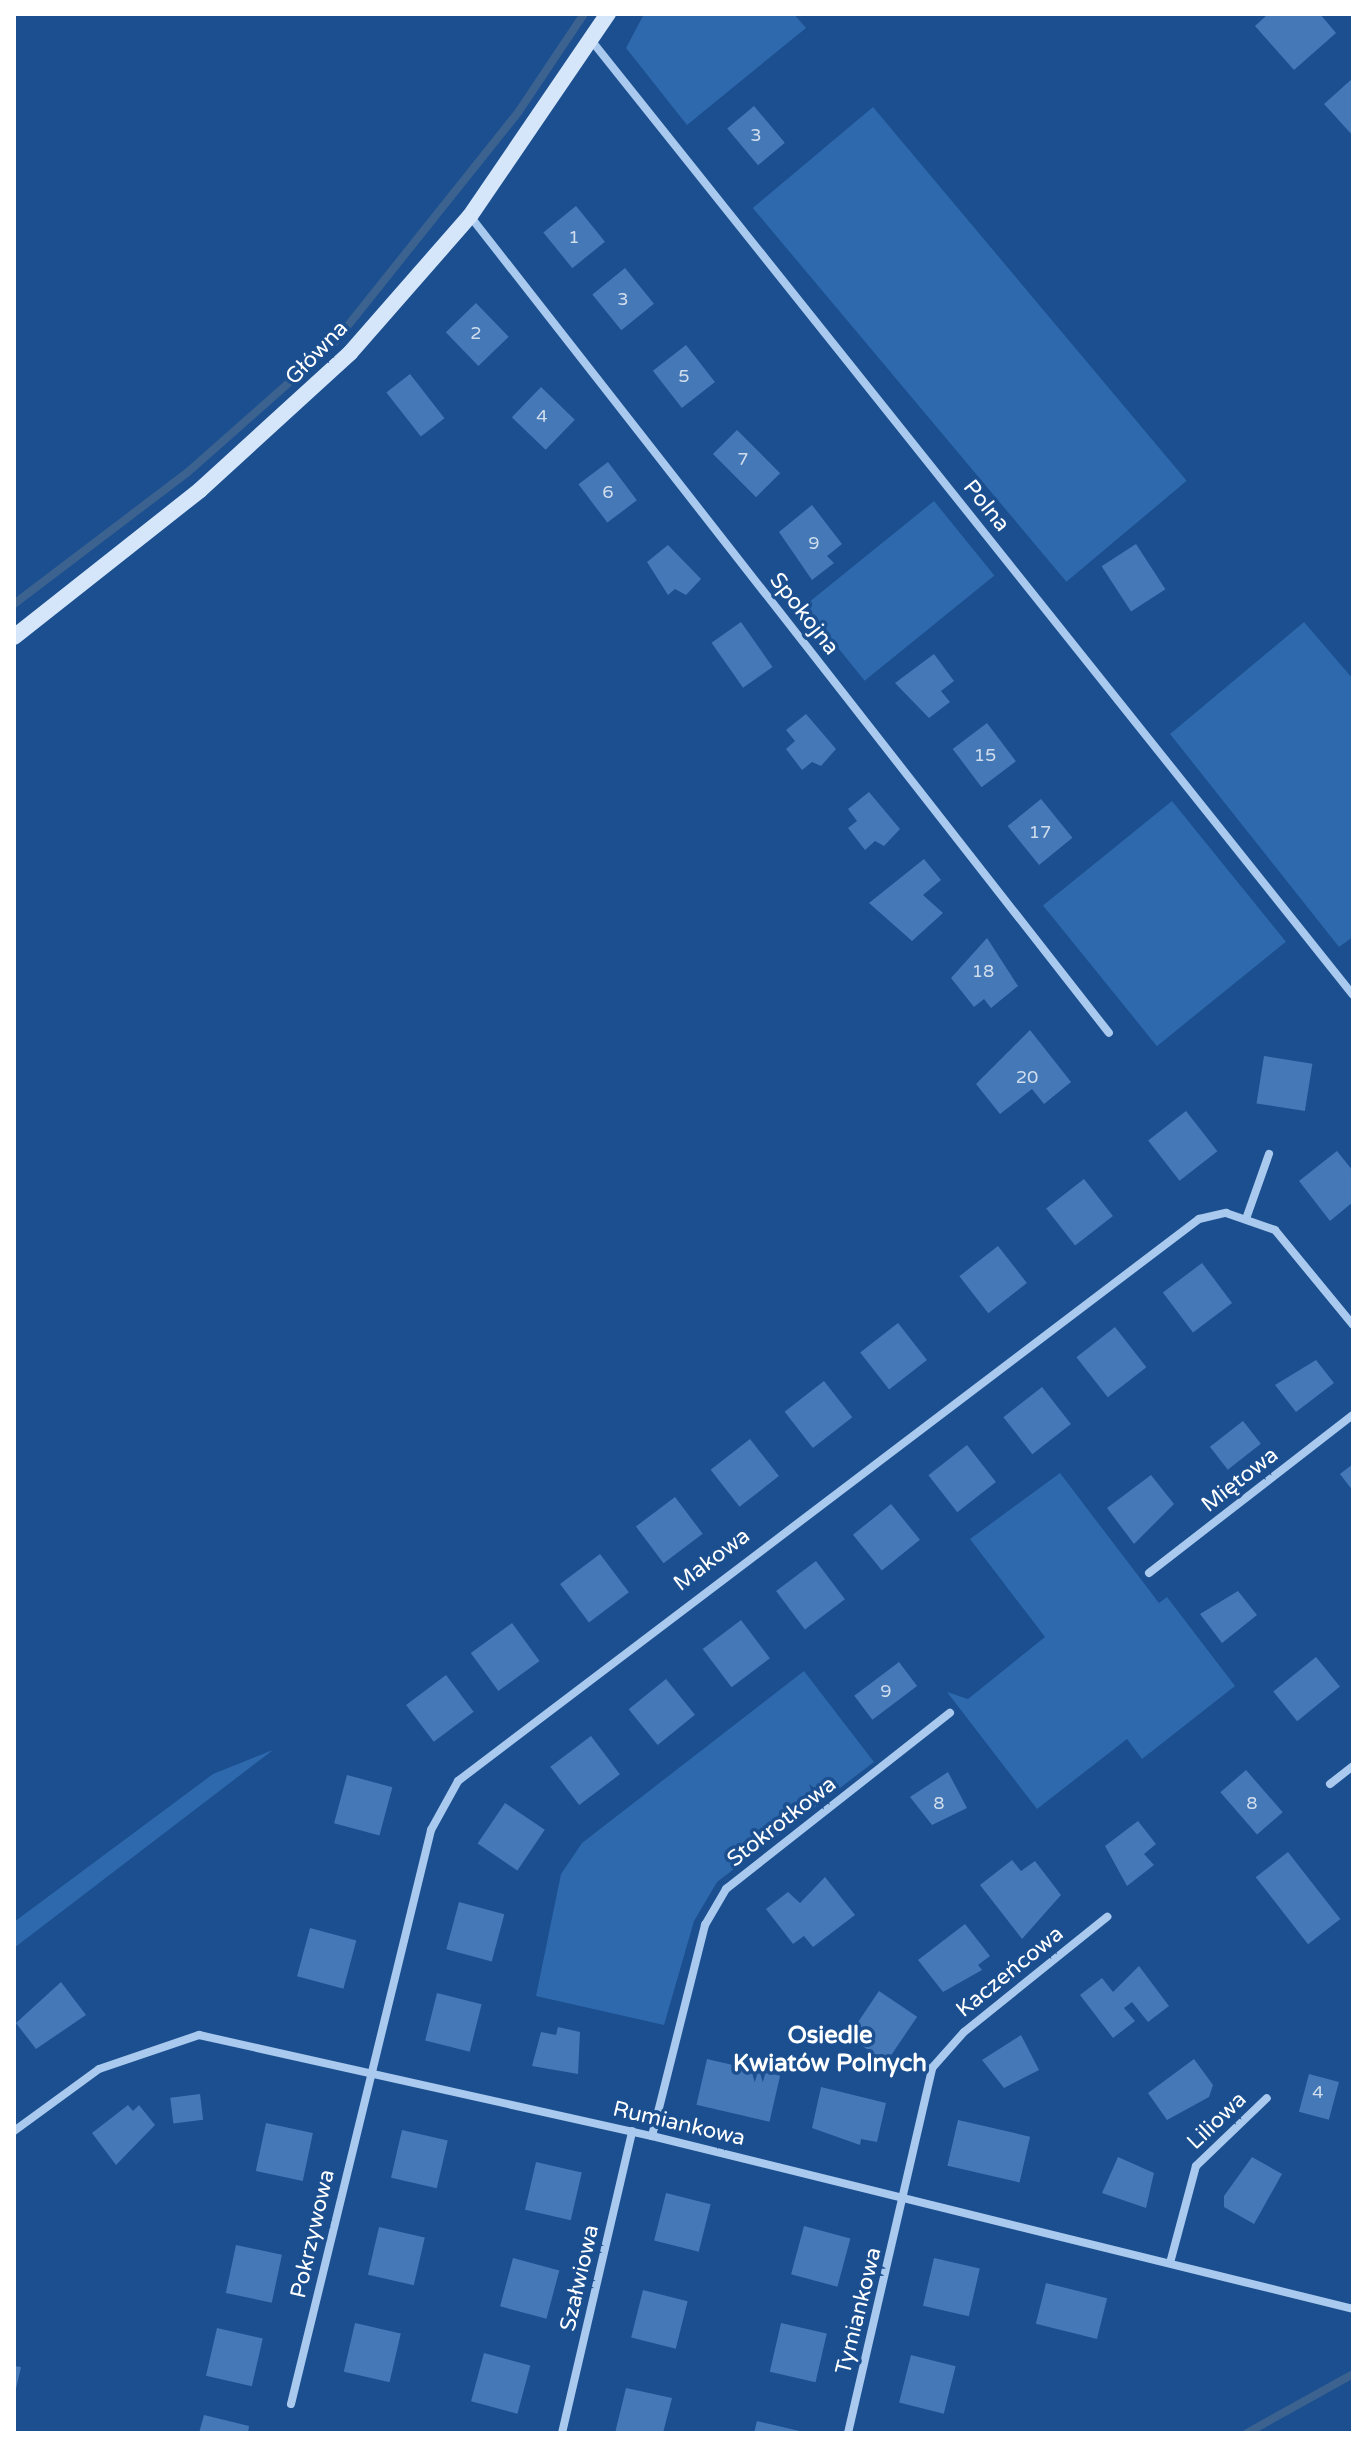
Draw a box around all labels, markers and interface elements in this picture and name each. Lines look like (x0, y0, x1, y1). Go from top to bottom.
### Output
house number: 3 (750, 124, 762, 146)
house number: 1 (568, 226, 580, 248)
house number: 3 (617, 288, 629, 310)
street label: Główna (280, 316, 354, 390)
house number: 2 (470, 322, 482, 344)
house number: 5 (678, 365, 690, 387)
house number: 4 (536, 405, 548, 427)
house number: 7 (737, 448, 749, 470)
street label: Polna (957, 475, 1015, 537)
house number: 6 (602, 481, 614, 503)
house number: 9 (808, 532, 820, 554)
street label: Spokojna (764, 568, 844, 660)
house number: 15 (974, 744, 996, 766)
house number: 17 (1029, 821, 1051, 843)
house number: 18 (972, 960, 994, 982)
house number: 20 (1016, 1066, 1038, 1088)
street label: Miętowa (1196, 1442, 1284, 1518)
street label: Makowa (669, 1523, 755, 1597)
house number: 9 (880, 1680, 892, 1702)
street label: Stokrotkowa (722, 1771, 842, 1873)
house number: 8 (933, 1792, 945, 1814)
house number: 8 (1246, 1792, 1258, 1814)
street label: Kaczeńcowa (951, 1921, 1069, 2023)
district label: Osiedle Kwiatów Polnych (733, 2022, 927, 2078)
house number: 4 (1312, 2081, 1324, 2103)
street label: Liliowa (1182, 2087, 1252, 2155)
street label: Rumiankowa (610, 2096, 748, 2152)
street label: Pokrzywowa (285, 2167, 341, 2301)
street label: Szałwiowa (555, 2222, 605, 2334)
street label: Tymiankowa (830, 2245, 888, 2377)

